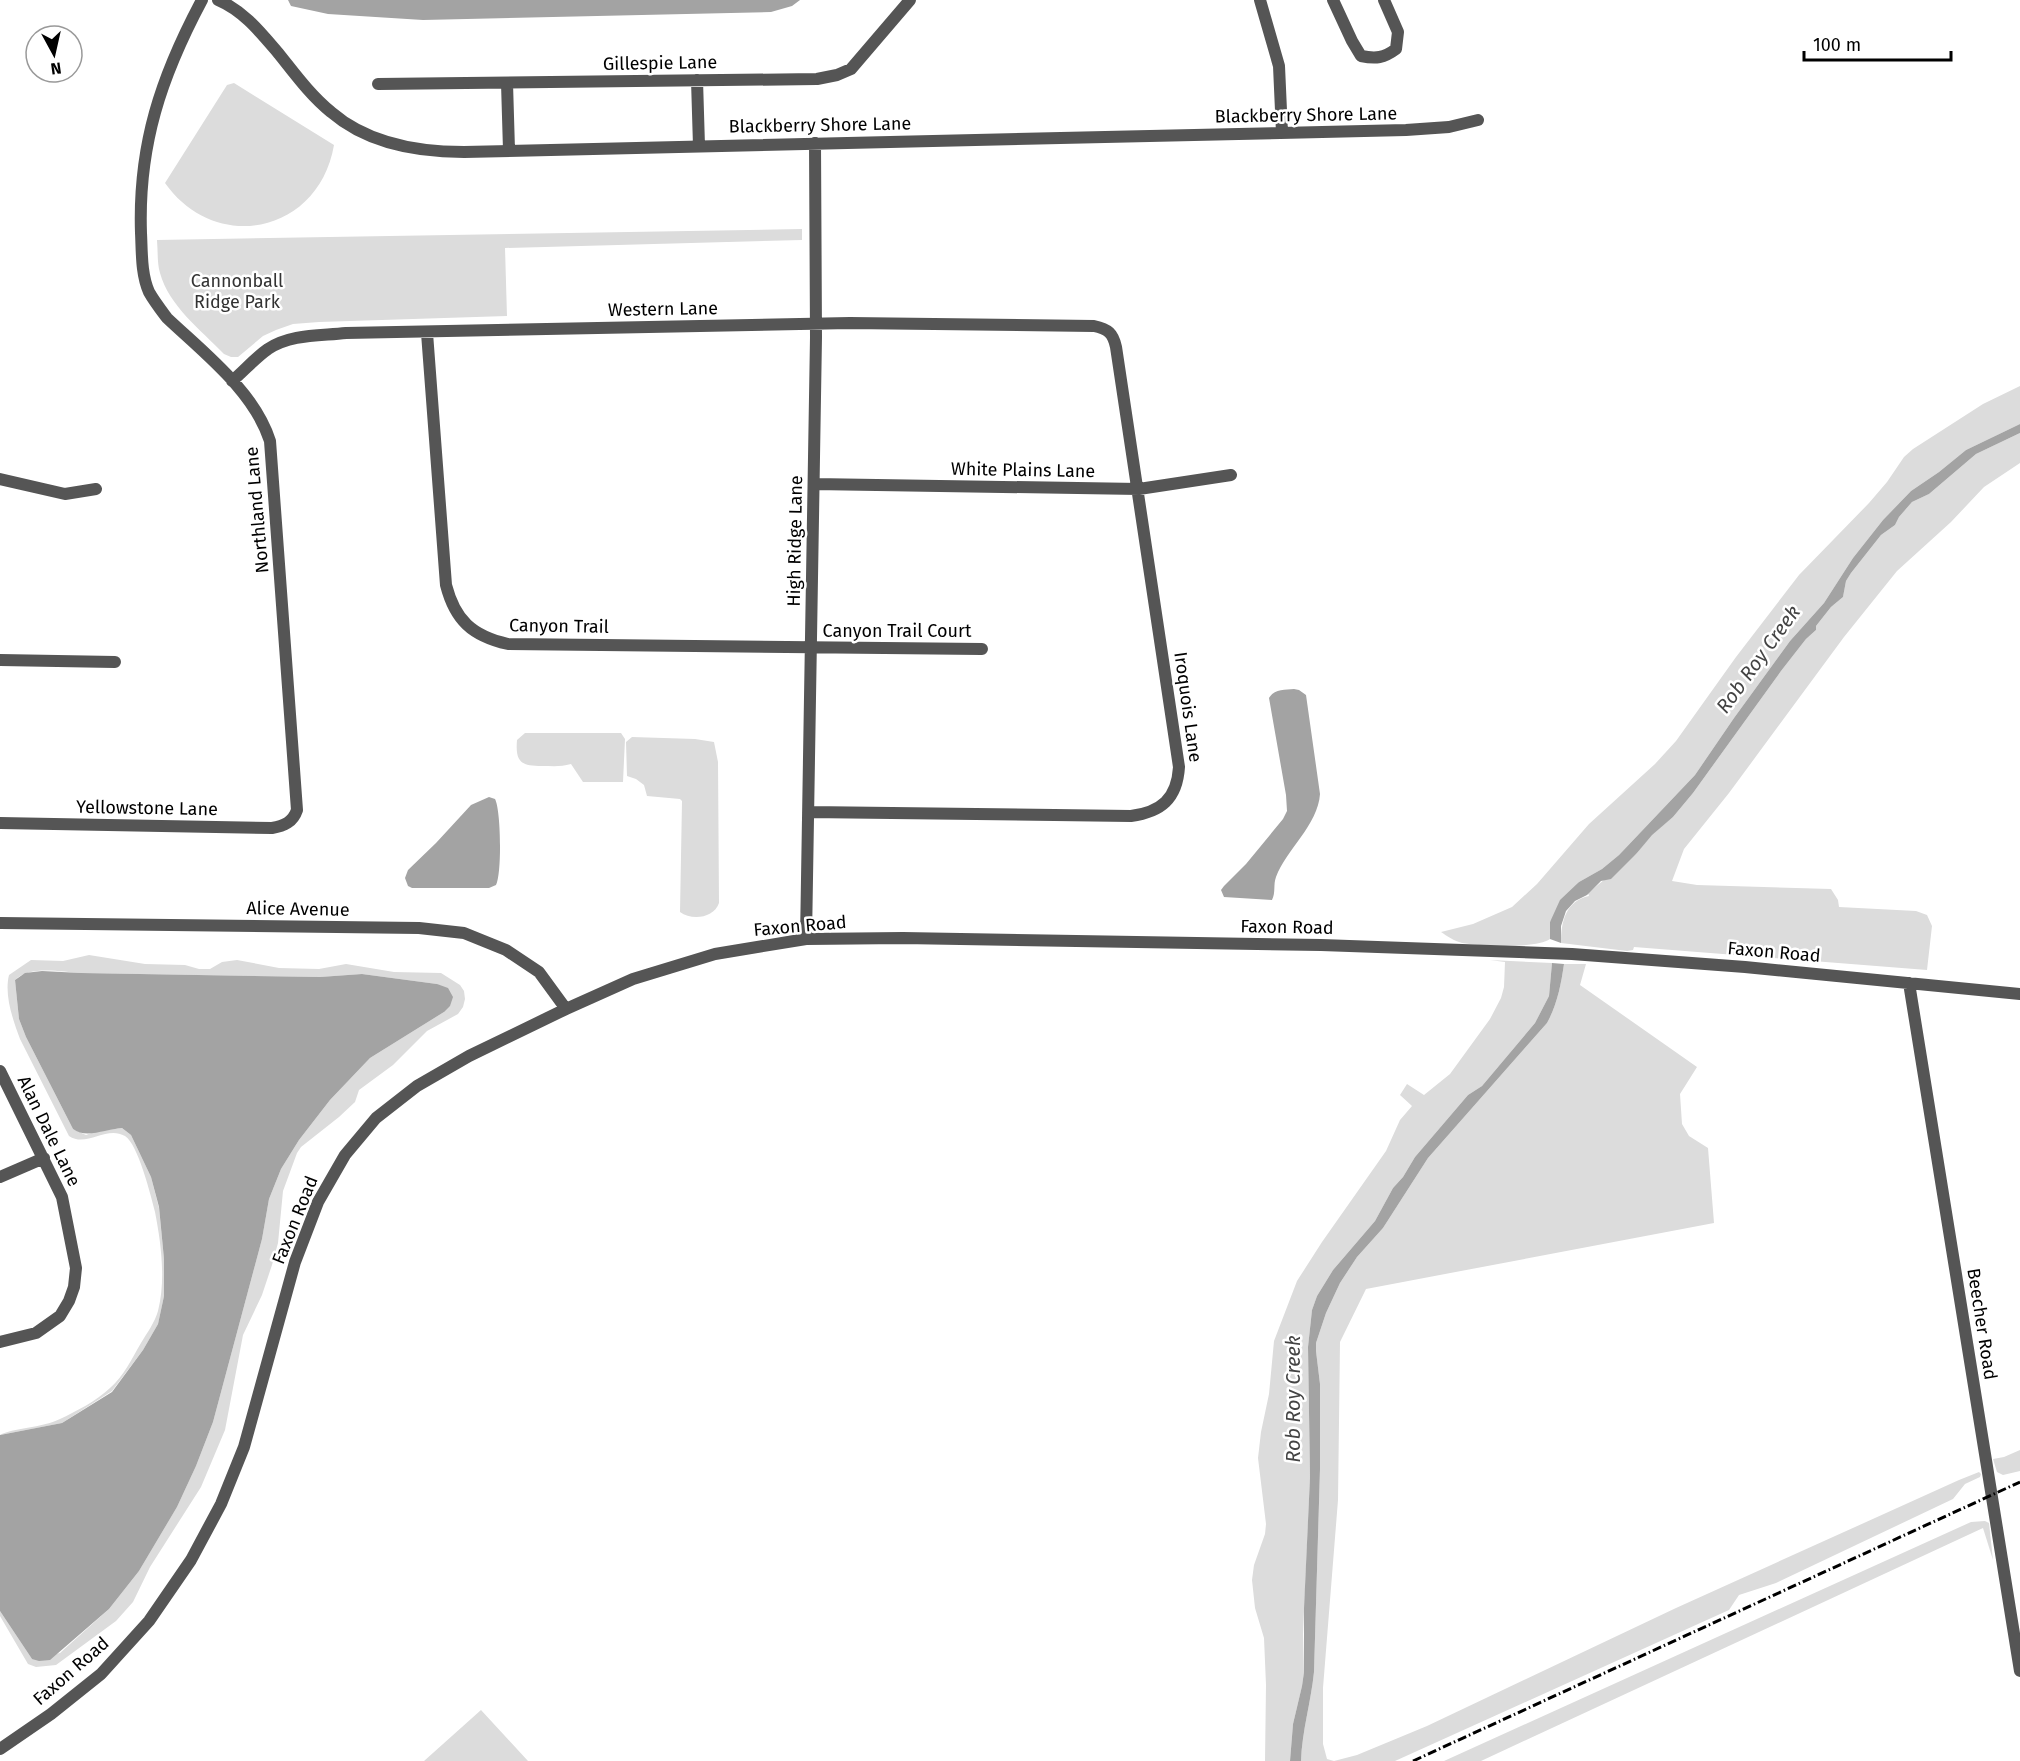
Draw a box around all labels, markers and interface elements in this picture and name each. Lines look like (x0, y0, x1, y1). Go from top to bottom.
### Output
north arrow (24, 24, 84, 84)
scale bar (1804, 24, 1951, 62)
text: 100 m (1813, 34, 1861, 56)
street label: Gillespie Lane (603, 51, 717, 75)
text: N (49, 58, 63, 79)
street label: Blackberry Shore Lane (1215, 102, 1397, 128)
street label: Blackberry Shore Lane (729, 112, 911, 138)
park label: Cannonball Ridge Park (191, 270, 283, 313)
street label: Western Lane (608, 297, 718, 321)
street label: Northland Lane (241, 446, 273, 574)
street label: White Plains Lane (951, 458, 1095, 482)
street label: High Ridge Lane (783, 475, 807, 607)
water label: Rob Roy Creek (1711, 600, 1805, 718)
street label: Canyon Trail (509, 614, 609, 638)
street label: Canyon Trail Court (823, 620, 972, 642)
street label: Iroquois Lane (1169, 650, 1207, 764)
street label: Yellowstone Lane (76, 796, 218, 820)
street label: Alice Avenue (246, 897, 350, 921)
street label: Faxon Road (752, 911, 848, 941)
street label: Faxon Road (1240, 915, 1334, 939)
street label: Faxon Road (1726, 937, 1822, 967)
street label: Alan Dale Lane (13, 1072, 85, 1190)
street label: Faxon Road (267, 1173, 323, 1267)
street label: Beecher Road (1962, 1267, 2002, 1381)
water label: Rob Roy Creek (1281, 1335, 1305, 1463)
street label: Faxon Road (29, 1632, 113, 1710)

